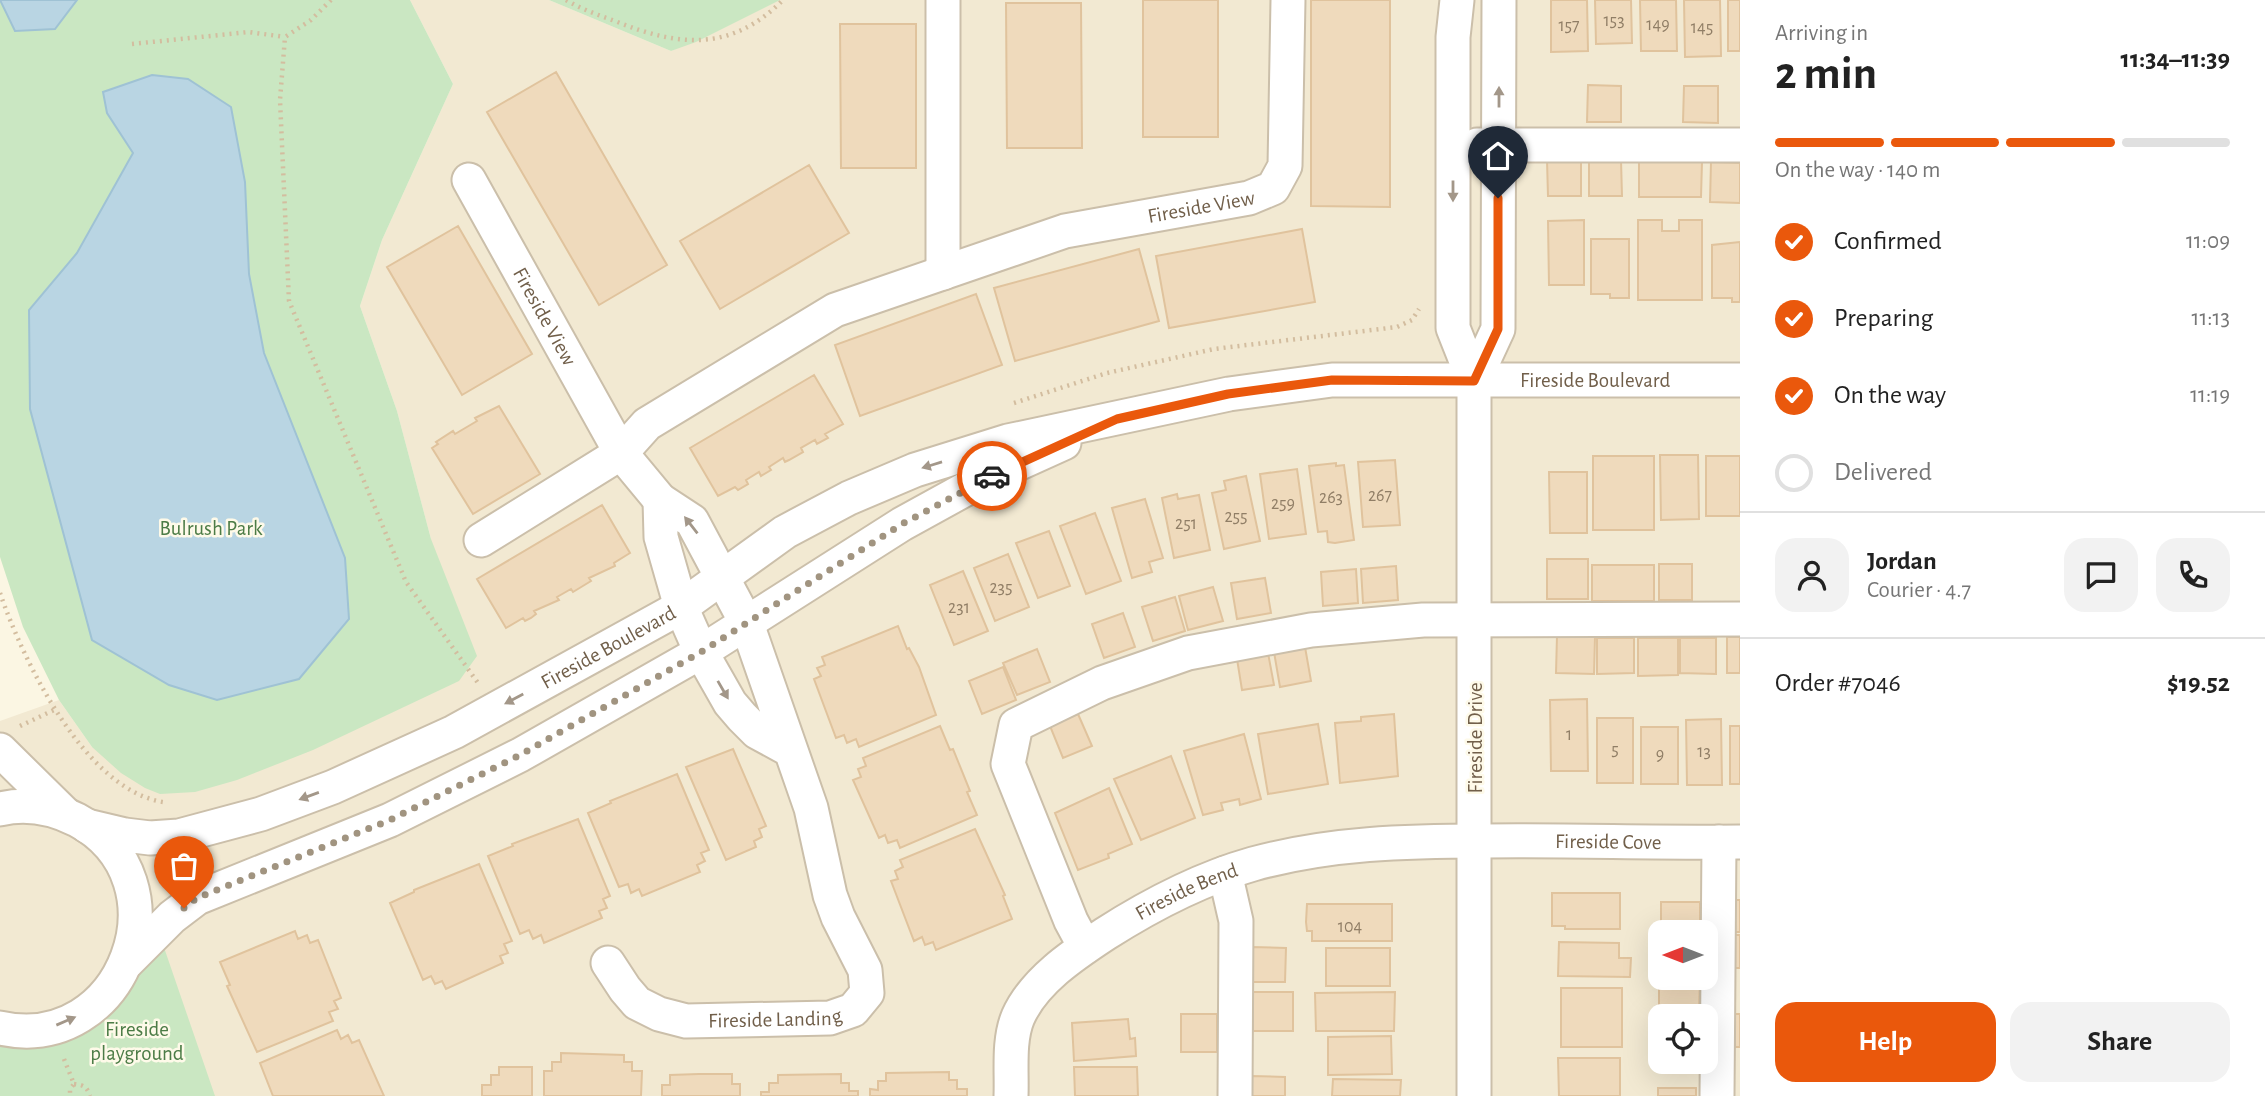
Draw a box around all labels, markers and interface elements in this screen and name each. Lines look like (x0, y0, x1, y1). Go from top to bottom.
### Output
house number: 153 (1603, 12, 1625, 30)
house number: 149 (1646, 16, 1670, 34)
house number: 157 (1558, 17, 1580, 35)
house number: 145 (1691, 19, 1713, 37)
text: Arriving in (1775, 22, 1868, 45)
text: 11:34–11:39 (2121, 46, 2230, 72)
text: 2 min (1775, 51, 1877, 97)
one-way arrow (1493, 86, 1505, 108)
pin (1468, 126, 1528, 198)
icon: home (1479, 137, 1517, 175)
text: On the way · 140 m (1775, 159, 1940, 182)
one-way arrow (1447, 180, 1459, 202)
street label: Fireside View (1146, 187, 1256, 227)
icon: check (1775, 223, 1813, 261)
text: Confirmed (1834, 228, 1942, 254)
text: 11:09 (2186, 230, 2230, 253)
street label: Fireside View (509, 264, 580, 369)
icon: check (1775, 300, 1813, 338)
text: Preparing (1834, 305, 1933, 331)
text: 11:13 (2192, 307, 2230, 330)
street label: Fireside Boulevard (1520, 370, 1670, 391)
icon: check (1775, 377, 1813, 415)
text: On the way (1834, 382, 1946, 408)
text: 11:19 (2190, 384, 2230, 407)
courier (957, 441, 1027, 511)
icon: car (973, 457, 1011, 495)
text: Delivered (1834, 459, 1932, 485)
one-way arrow (921, 460, 942, 470)
house number: 267 (1368, 487, 1392, 505)
house number: 263 (1319, 489, 1343, 507)
house number: 259 (1271, 495, 1295, 513)
house number: 255 (1224, 508, 1248, 526)
house number: 251 (1175, 515, 1197, 533)
one-way arrow (683, 516, 698, 534)
park label: Bulrush Park (159, 518, 263, 539)
button: person (1775, 538, 1849, 612)
button: chat (2064, 538, 2138, 612)
button: phone (2156, 538, 2230, 612)
text: Jordan (1867, 548, 1937, 574)
house number: 235 (989, 579, 1013, 597)
text: Courier · 4.7 (1867, 579, 1971, 602)
house number: 231 (948, 599, 970, 617)
street label: Fireside Boulevard (537, 602, 679, 693)
text: Order #7046 (1775, 670, 1901, 696)
text: $19.52 (2167, 670, 2230, 696)
one-way arrow (717, 681, 729, 700)
street label: Fireside Drive (1465, 682, 1486, 794)
one-way arrow (504, 693, 524, 705)
house number: 1 (1566, 726, 1572, 744)
house number: 5 (1611, 741, 1619, 759)
house number: 13 (1697, 743, 1711, 761)
house number: 9 (1656, 746, 1664, 764)
one-way arrow (298, 791, 319, 802)
street label: Fireside Cove (1555, 830, 1661, 853)
pin (154, 836, 214, 908)
icon: bag (165, 847, 203, 885)
street label: Fireside Bend (1132, 859, 1240, 924)
house number: 104 (1338, 918, 1363, 936)
north arrow (1648, 920, 1718, 990)
map controls (1648, 920, 1718, 1074)
button: Help (1775, 1002, 1996, 1082)
button: Share (2010, 1002, 2230, 1082)
street label: Fireside Landing (708, 1004, 845, 1031)
button: locate (1648, 1004, 1718, 1074)
one-way arrow (56, 1015, 76, 1027)
park label: Fireside playground (90, 1019, 184, 1064)

